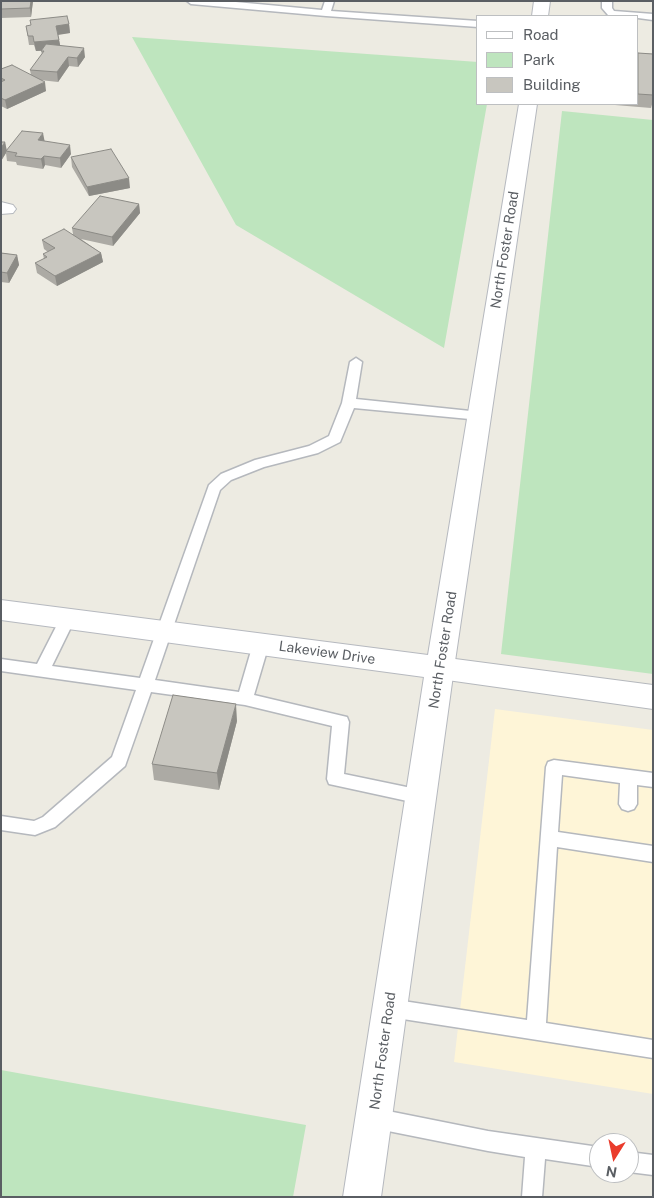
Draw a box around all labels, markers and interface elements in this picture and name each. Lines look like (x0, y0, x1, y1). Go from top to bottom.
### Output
legend (477, 15, 639, 105)
text: Road (523, 26, 559, 43)
text: Park (523, 51, 555, 68)
text: Building (523, 76, 581, 93)
street label: North Foster Road (487, 190, 523, 310)
street label: North Foster Road (425, 590, 461, 710)
street label: Lakeview Drive (278, 638, 376, 668)
street label: North Foster Road (366, 991, 400, 1111)
north arrow (589, 1133, 639, 1183)
text: N (605, 1163, 618, 1181)

